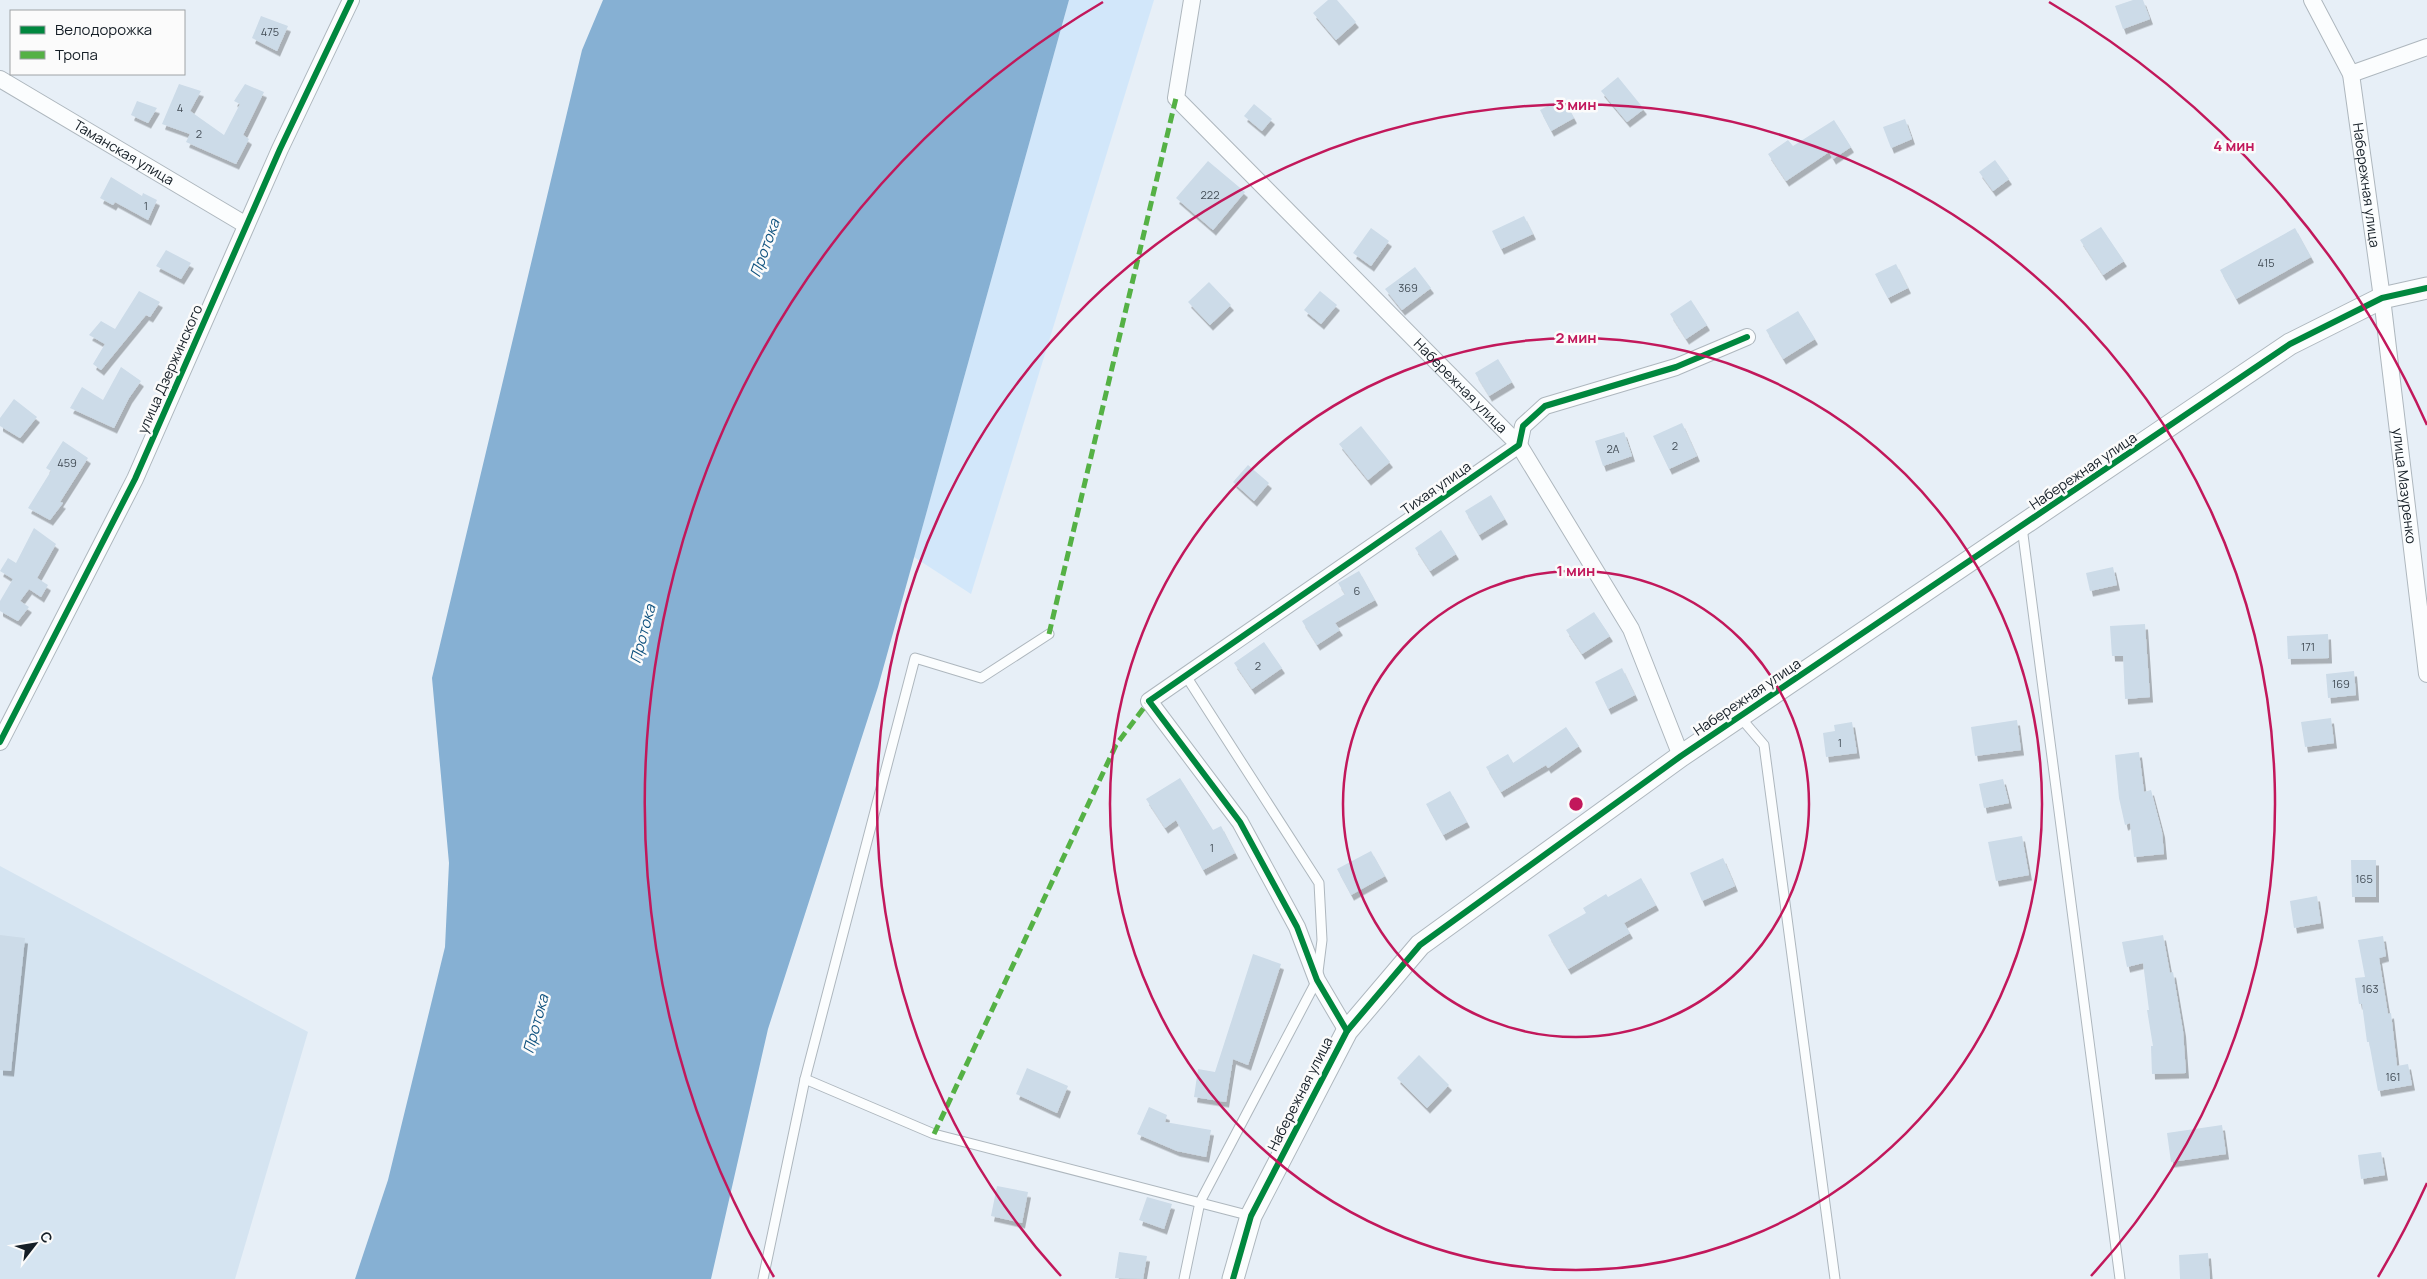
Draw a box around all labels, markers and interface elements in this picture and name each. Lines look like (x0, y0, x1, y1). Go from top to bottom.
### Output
legend (10, 10, 185, 75)
text: Велодорожка (55, 19, 152, 40)
house number: 475 (261, 24, 279, 39)
text: Тропа (55, 44, 98, 65)
text: 3 мин (1555, 94, 1597, 115)
house number: 4 (177, 100, 183, 115)
street label: Таманская улица (70, 115, 178, 189)
street label: Набережная улица (2349, 122, 2385, 249)
house number: 2 (196, 126, 202, 141)
text: 4 мин (2213, 135, 2255, 156)
house number: 222 (1201, 187, 1219, 202)
house number: 1 (144, 198, 148, 213)
water label: Протока (744, 215, 785, 280)
house number: 415 (2257, 255, 2275, 270)
house number: 369 (1398, 280, 1418, 295)
street label: улица Дзержинского (133, 301, 207, 436)
text: 2 мин (1555, 327, 1597, 348)
street label: Набережная улица (1410, 334, 1512, 437)
street label: улица Мазуренко (2389, 427, 2421, 545)
street label: Набережная улица (2025, 428, 2140, 514)
house number: 2 (1672, 438, 1678, 453)
house number: 2А (1606, 441, 1620, 456)
house number: 459 (57, 455, 77, 470)
street label: Тихая улица (1397, 456, 1474, 519)
text: 1 мин (1557, 560, 1595, 581)
house number: 6 (1354, 583, 1361, 598)
water label: Протока (625, 602, 661, 666)
house number: 171 (2301, 639, 2315, 654)
street label: Набережная улица (1689, 654, 1804, 740)
house number: 2 (1255, 658, 1261, 673)
house number: 169 (2332, 676, 2350, 691)
house number: 1 (1838, 735, 1842, 750)
centre of rings (1567, 795, 1585, 813)
house number: 1 (1210, 840, 1214, 855)
house number: 165 (2355, 871, 2373, 886)
house number: 163 (2361, 981, 2379, 996)
water label: Протока (518, 992, 554, 1056)
street label: Набережная улица (1263, 1033, 1337, 1154)
house number: 161 (2385, 1069, 2401, 1084)
north arrow (10, 1219, 60, 1269)
text: С (36, 1228, 57, 1246)

